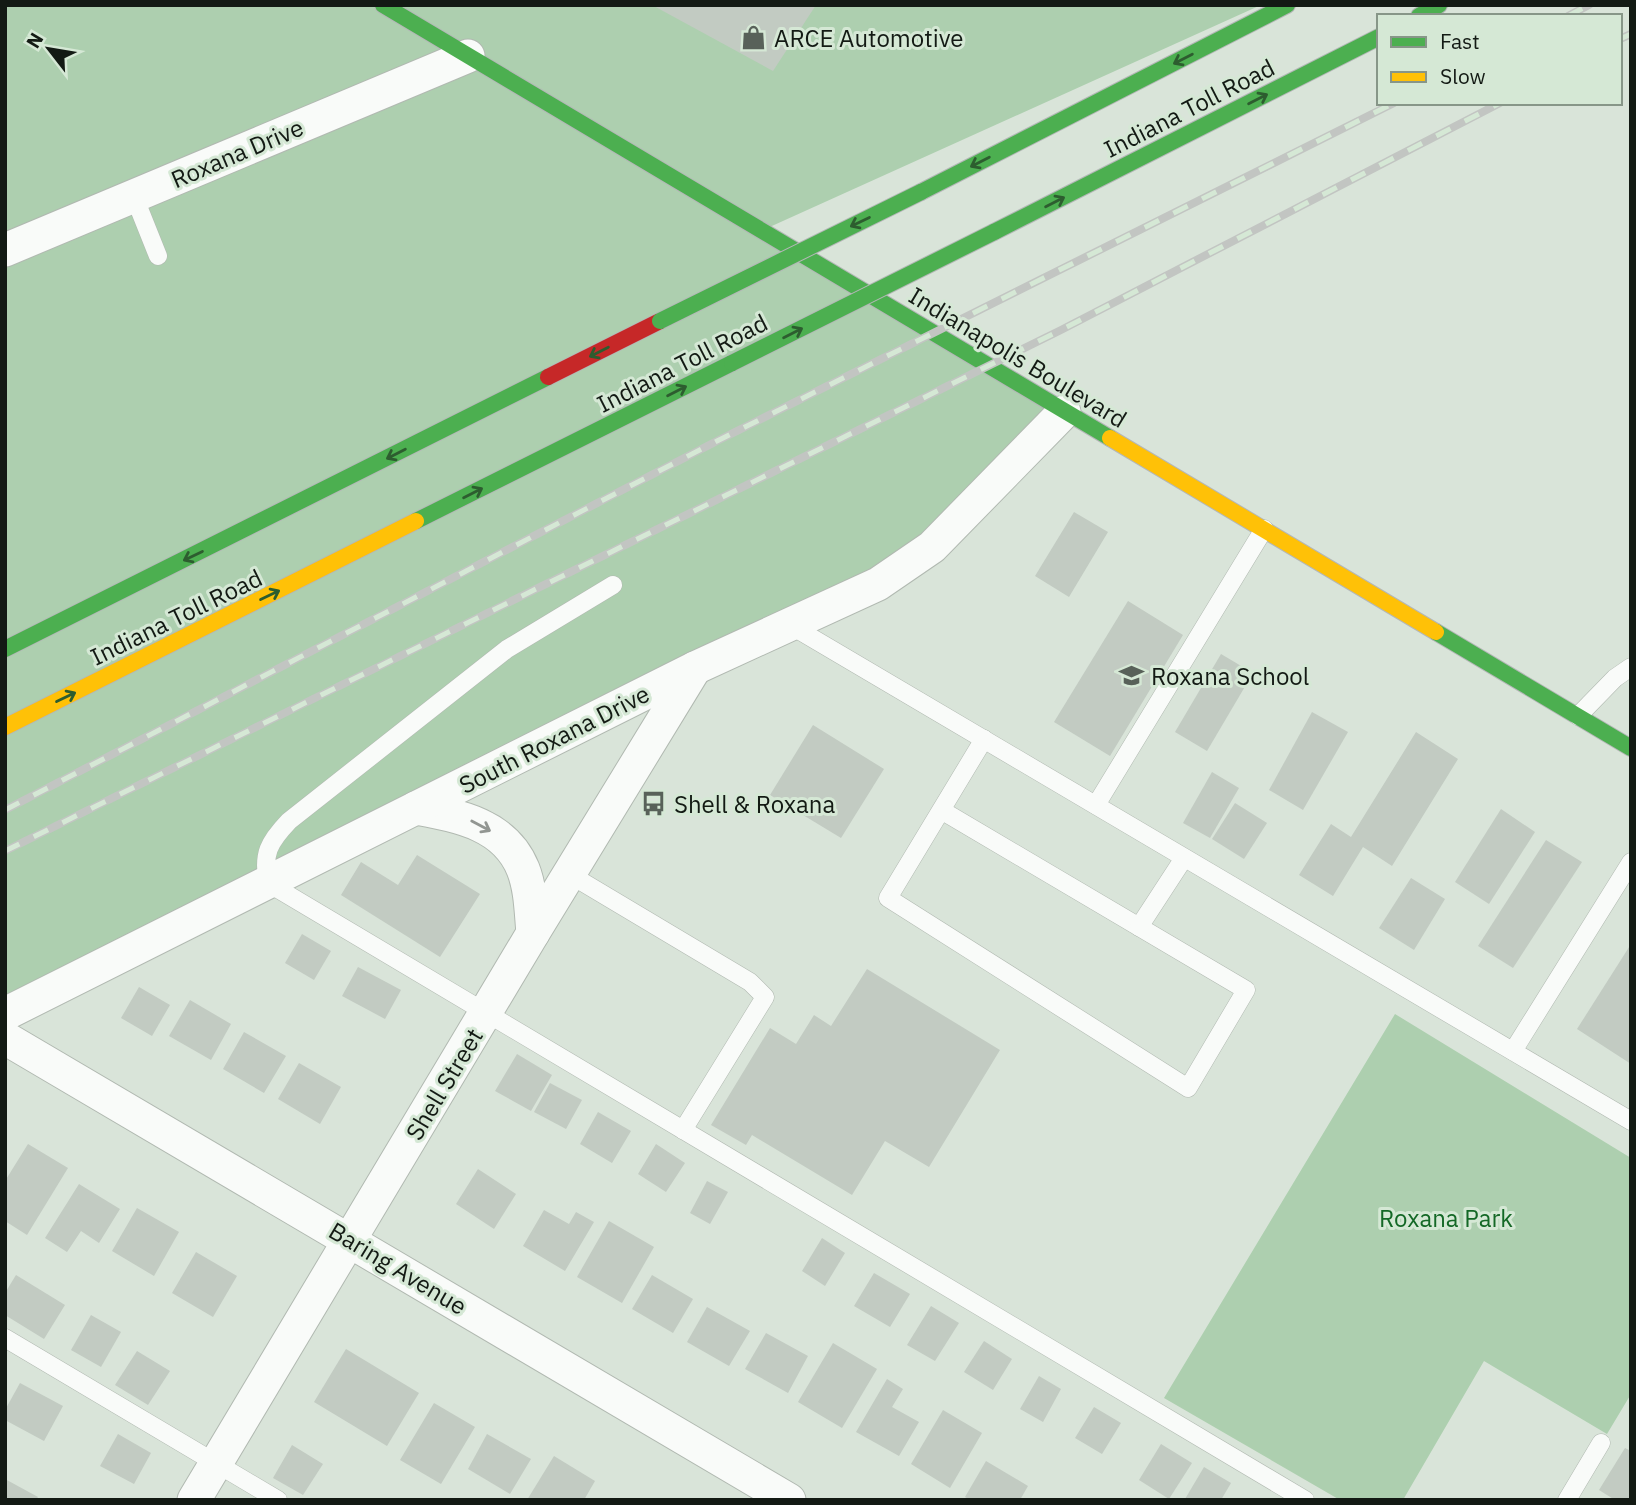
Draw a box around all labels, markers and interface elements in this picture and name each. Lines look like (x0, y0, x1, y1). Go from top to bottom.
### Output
north arrow (14, 14, 84, 84)
legend (1377, 14, 1622, 105)
place label: ARCE Automotive (774, 22, 963, 54)
shop icon: ARCE Automotive (740, 24, 768, 52)
text: Fast (1440, 27, 1480, 55)
text: N (21, 28, 48, 52)
street label: Indiana Toll Road (1098, 51, 1280, 165)
one-way arrow (1173, 52, 1194, 66)
text: Slow (1440, 62, 1486, 90)
one-way arrow (1247, 91, 1268, 105)
street label: Roxana Drive (166, 111, 308, 195)
one-way arrow (970, 155, 991, 169)
one-way arrow (1044, 194, 1065, 208)
one-way arrow (850, 216, 871, 230)
street label: Indianapolis Boulevard (903, 279, 1133, 435)
street label: Indiana Toll Road (591, 306, 773, 420)
one-way arrow (782, 325, 803, 339)
one-way arrow (589, 345, 610, 359)
one-way arrow (666, 384, 687, 398)
one-way arrow (386, 448, 407, 462)
one-way arrow (462, 486, 483, 500)
one-way arrow (183, 549, 204, 563)
street label: Indiana Toll Road (85, 562, 267, 672)
one-way arrow (259, 588, 280, 602)
place label: Roxana School (1151, 660, 1309, 692)
school or university icon: Roxana School (1117, 662, 1145, 690)
street label: South Roxana Drive (453, 677, 655, 801)
one-way arrow (55, 689, 76, 703)
place label: Shell & Roxana (674, 788, 835, 820)
bus stop icon: Shell & Roxana (640, 790, 668, 818)
one-way arrow (471, 819, 491, 833)
street label: Shell Street (398, 1022, 490, 1146)
park label: Roxana Park (1379, 1202, 1513, 1234)
street label: Baring Avenue (323, 1214, 473, 1322)

